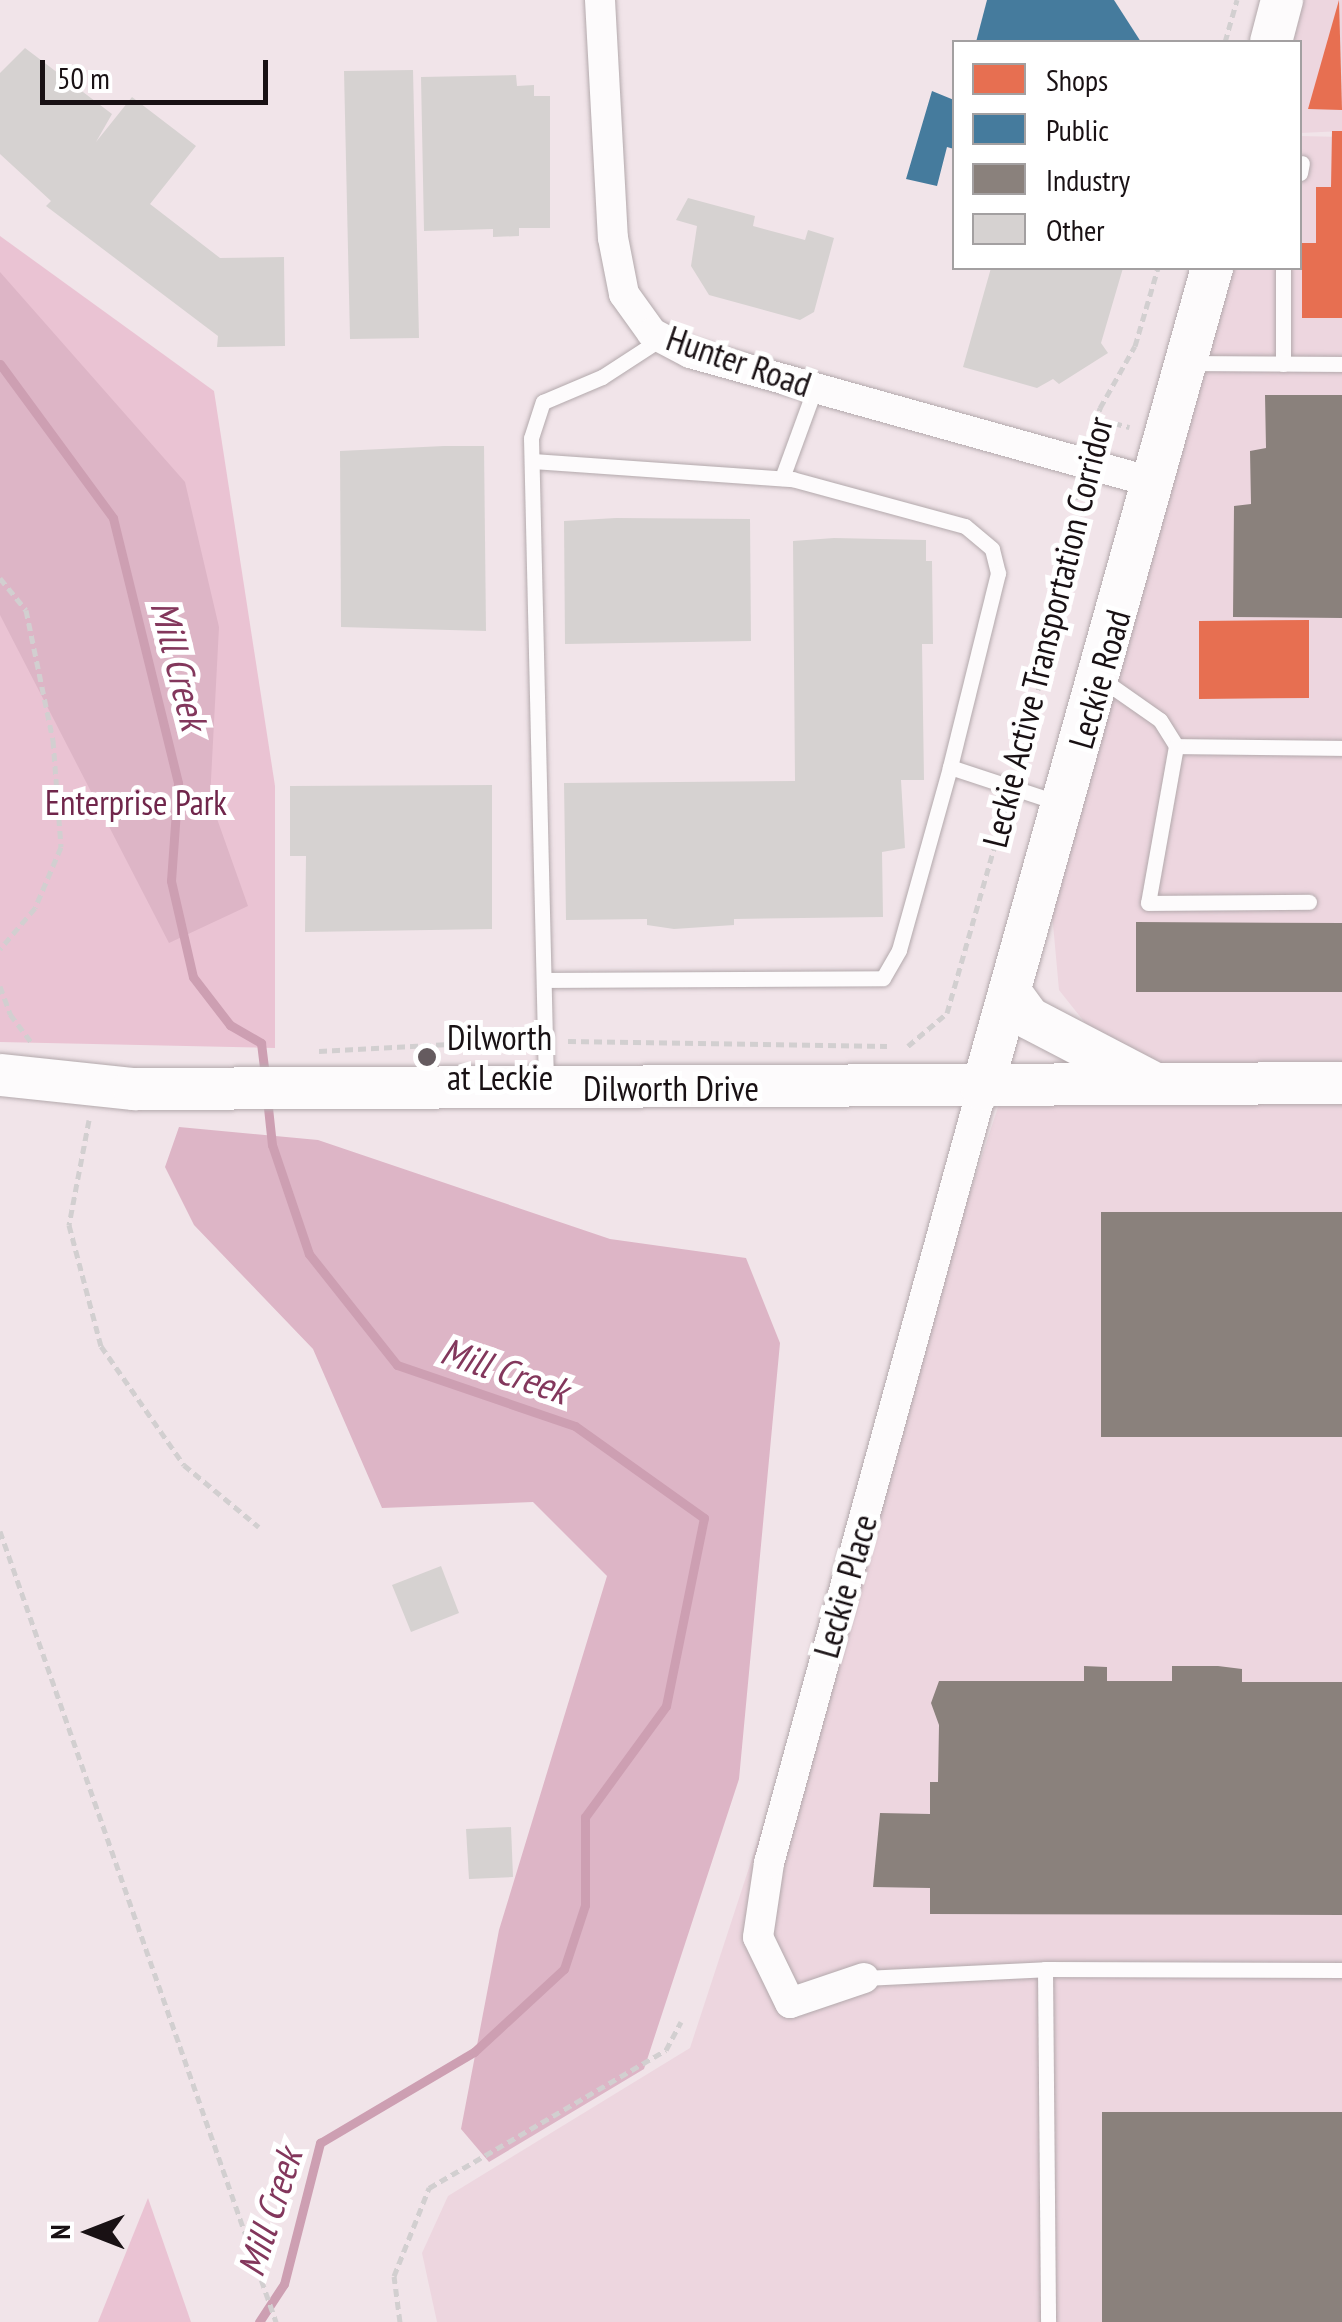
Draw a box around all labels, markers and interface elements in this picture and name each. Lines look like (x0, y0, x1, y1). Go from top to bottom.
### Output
scale bar (45, 40, 272, 102)
legend (952, 40, 1302, 270)
text: 50 m (57, 58, 110, 97)
text: Shops (1046, 60, 1108, 99)
text: Public (1046, 110, 1109, 149)
text: Industry (1046, 160, 1130, 199)
text: Other (1046, 210, 1105, 249)
street label: Hunter Road (661, 317, 817, 405)
street label: Leckie Active Transportation Corridor (973, 412, 1121, 852)
water label: Mill Creek (142, 596, 218, 734)
street label: Leckie Road (1059, 605, 1139, 753)
park label: Enterprise Park (45, 781, 227, 823)
place label: Dilworth at Leckie (447, 1016, 553, 1098)
marker: Dilworth at Leckie (416, 1046, 438, 1068)
street label: Dilworth Drive (583, 1067, 759, 1109)
water label: Mill Creek (435, 1327, 575, 1413)
street label: Leckie Place (805, 1510, 885, 1662)
water label: Mill Creek (227, 2142, 311, 2282)
north arrow (40, 2182, 140, 2282)
text: N (41, 2224, 78, 2240)

